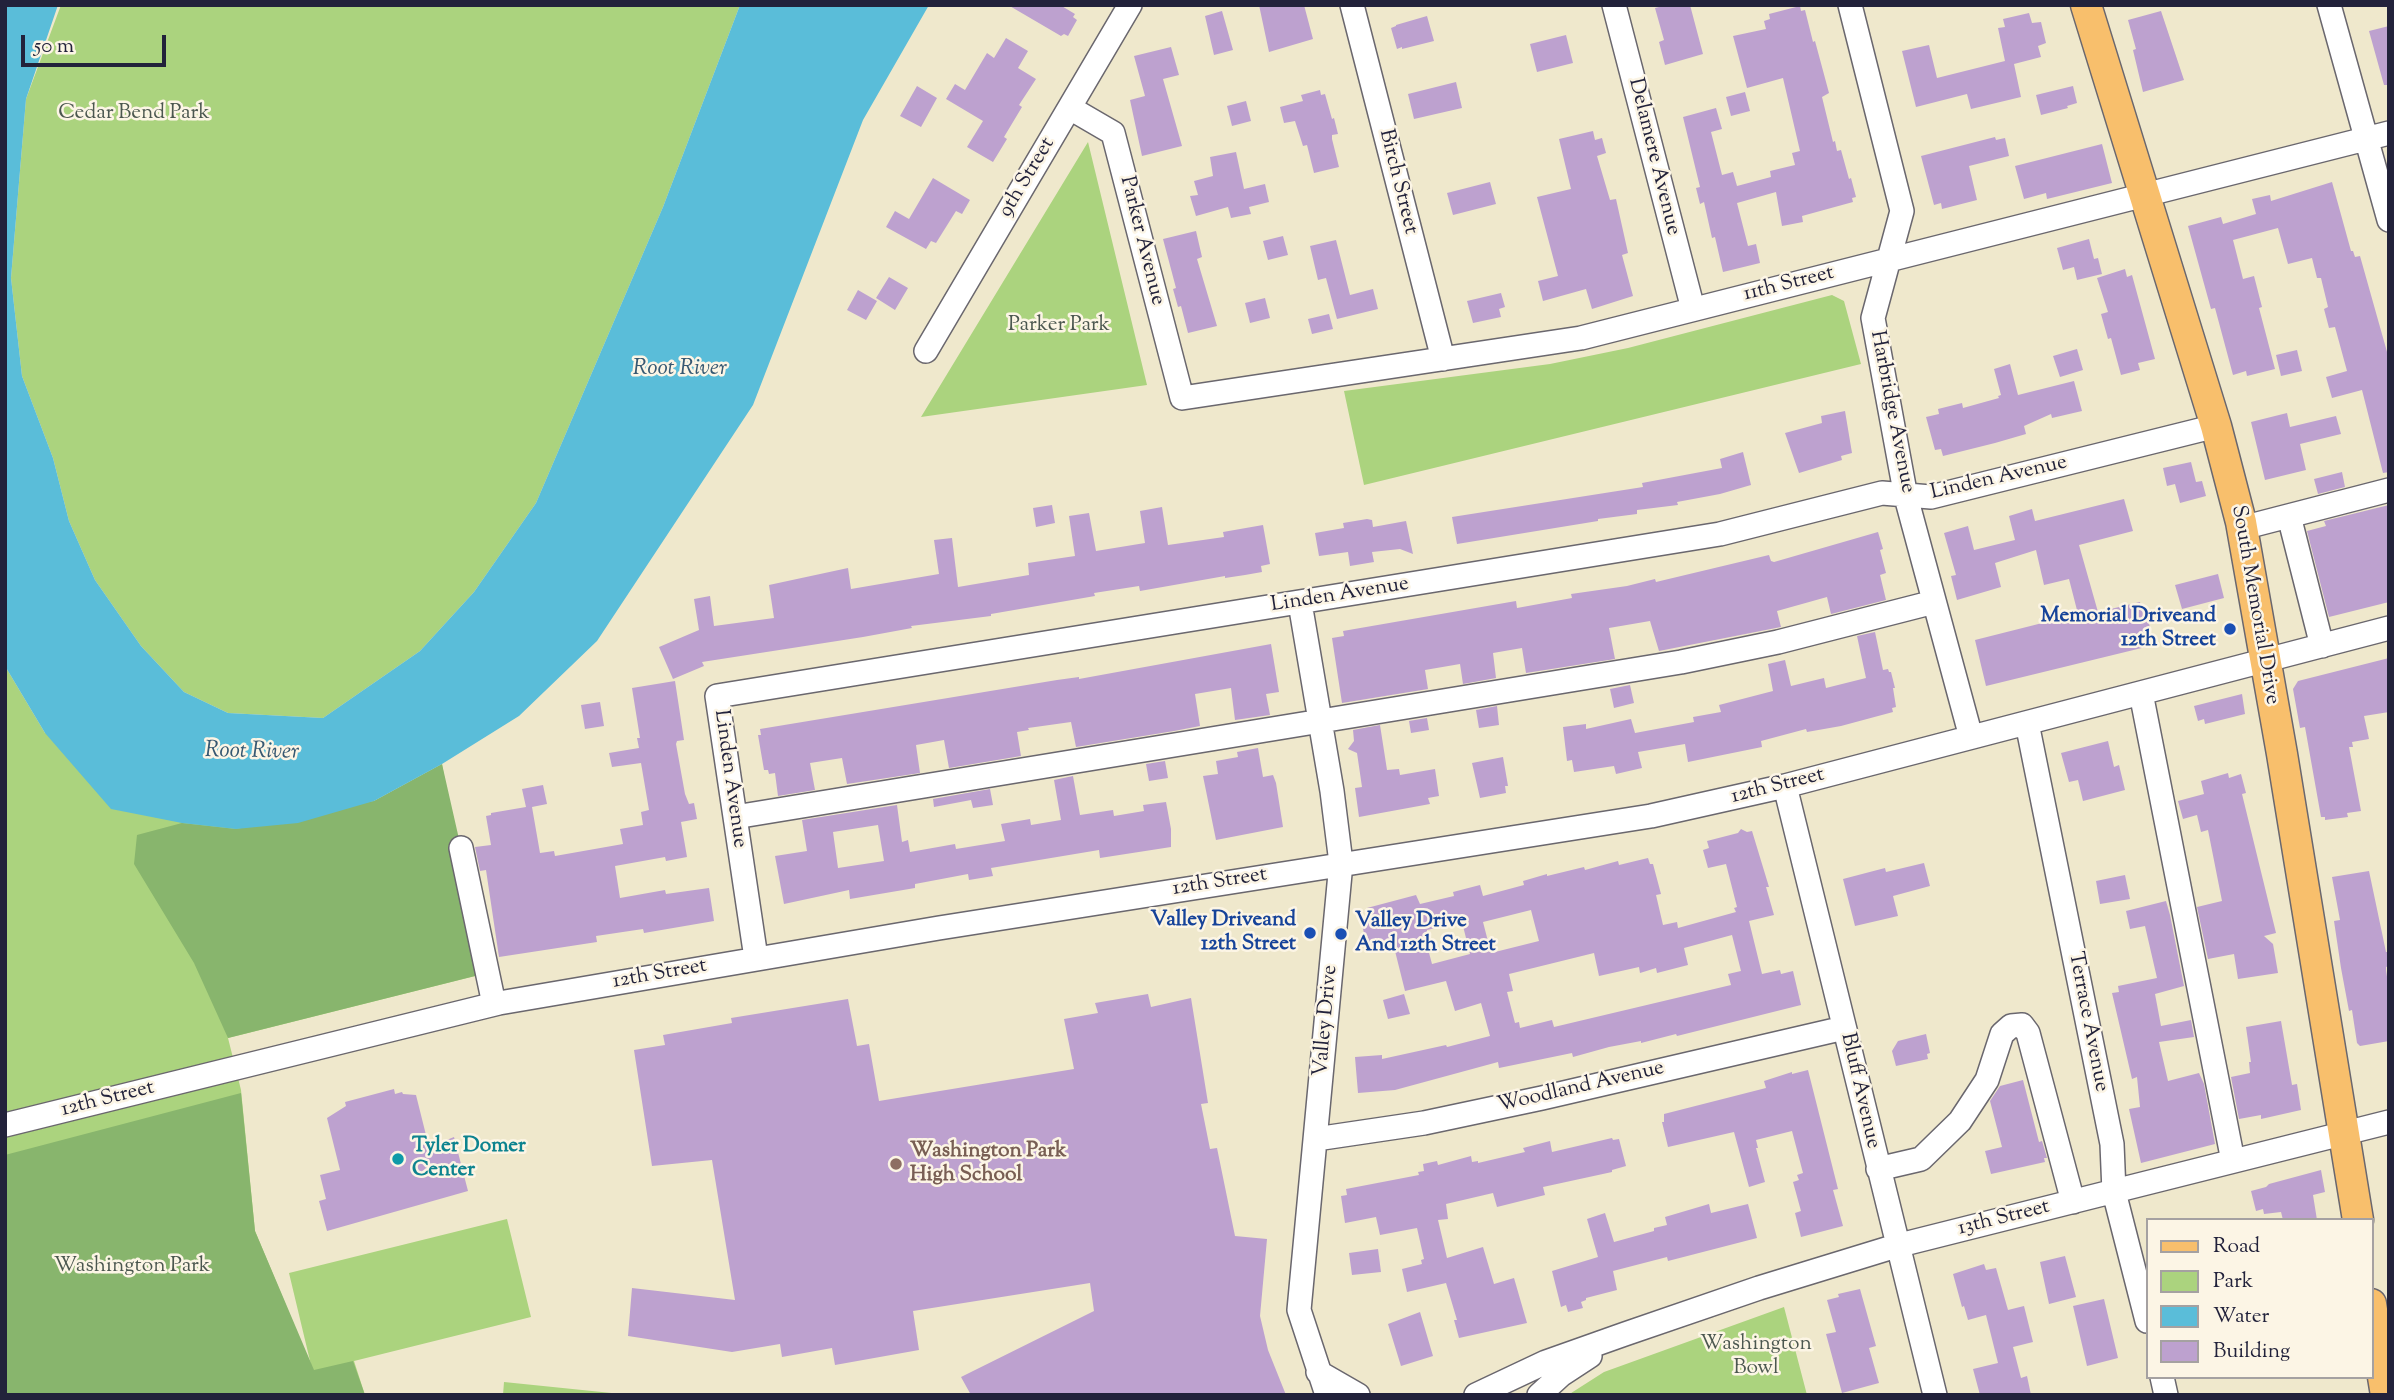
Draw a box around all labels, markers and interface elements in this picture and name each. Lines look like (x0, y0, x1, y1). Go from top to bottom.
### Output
scale bar (24, 21, 170, 65)
text: 50 m (34, 32, 74, 62)
street label: Delamere Avenue (1621, 76, 1685, 238)
park label: Cedar Bend Park (58, 101, 210, 127)
street label: Birch Street (1372, 127, 1422, 237)
street label: 9th Street (994, 134, 1062, 222)
street label: Parker Avenue (1113, 174, 1169, 308)
street label: 11th Street (1741, 262, 1837, 308)
park label: Parker Park (1008, 313, 1110, 339)
street label: Harbridge Avenue (1863, 329, 1919, 495)
water label: Root River (633, 356, 727, 384)
street label: Linden Avenue (1928, 451, 2070, 507)
street label: South Memorial Drive (2224, 503, 2284, 707)
street label: Linden Avenue (1269, 573, 1411, 619)
place label: Memorial Driveand 12th Street (2040, 604, 2216, 654)
marker: Memorial Driveand 12th Street (2222, 621, 2238, 637)
street label: Linden Avenue (707, 708, 751, 850)
water label: Root River (205, 738, 299, 768)
street label: 12th Street (1729, 763, 1827, 811)
street label: 12th Street (1171, 863, 1269, 903)
place label: Valley Driveand 12th Street (1150, 908, 1296, 958)
place label: Valley Drive And 12th Street (1355, 909, 1496, 959)
marker: Valley Driveand 12th Street (1302, 925, 1318, 941)
marker: Valley Drive And 12th Street (1333, 926, 1349, 942)
street label: Terrace Avenue (2061, 950, 2113, 1094)
street label: 12th Street (611, 954, 709, 996)
street label: Valley Drive (1310, 964, 1344, 1078)
street label: Bluff Avenue (1833, 1031, 1885, 1151)
street label: Woodland Avenue (1495, 1057, 1667, 1119)
street label: 12th Street (59, 1076, 157, 1124)
place label: Tyler Domer Center (412, 1134, 526, 1184)
place label: Washington Park High School (910, 1139, 1066, 1189)
marker: Tyler Domer Center (390, 1151, 406, 1167)
marker: Washington Park High School (888, 1156, 904, 1172)
street label: 13th Street (1956, 1195, 2052, 1243)
legend (2146, 1218, 2373, 1379)
text: Road (2213, 1232, 2260, 1262)
park label: Washington Park (54, 1254, 210, 1280)
text: Park (2213, 1267, 2253, 1297)
text: Water (2213, 1302, 2269, 1332)
park label: Washington Bowl (1700, 1332, 1812, 1382)
text: Building (2213, 1337, 2290, 1367)

